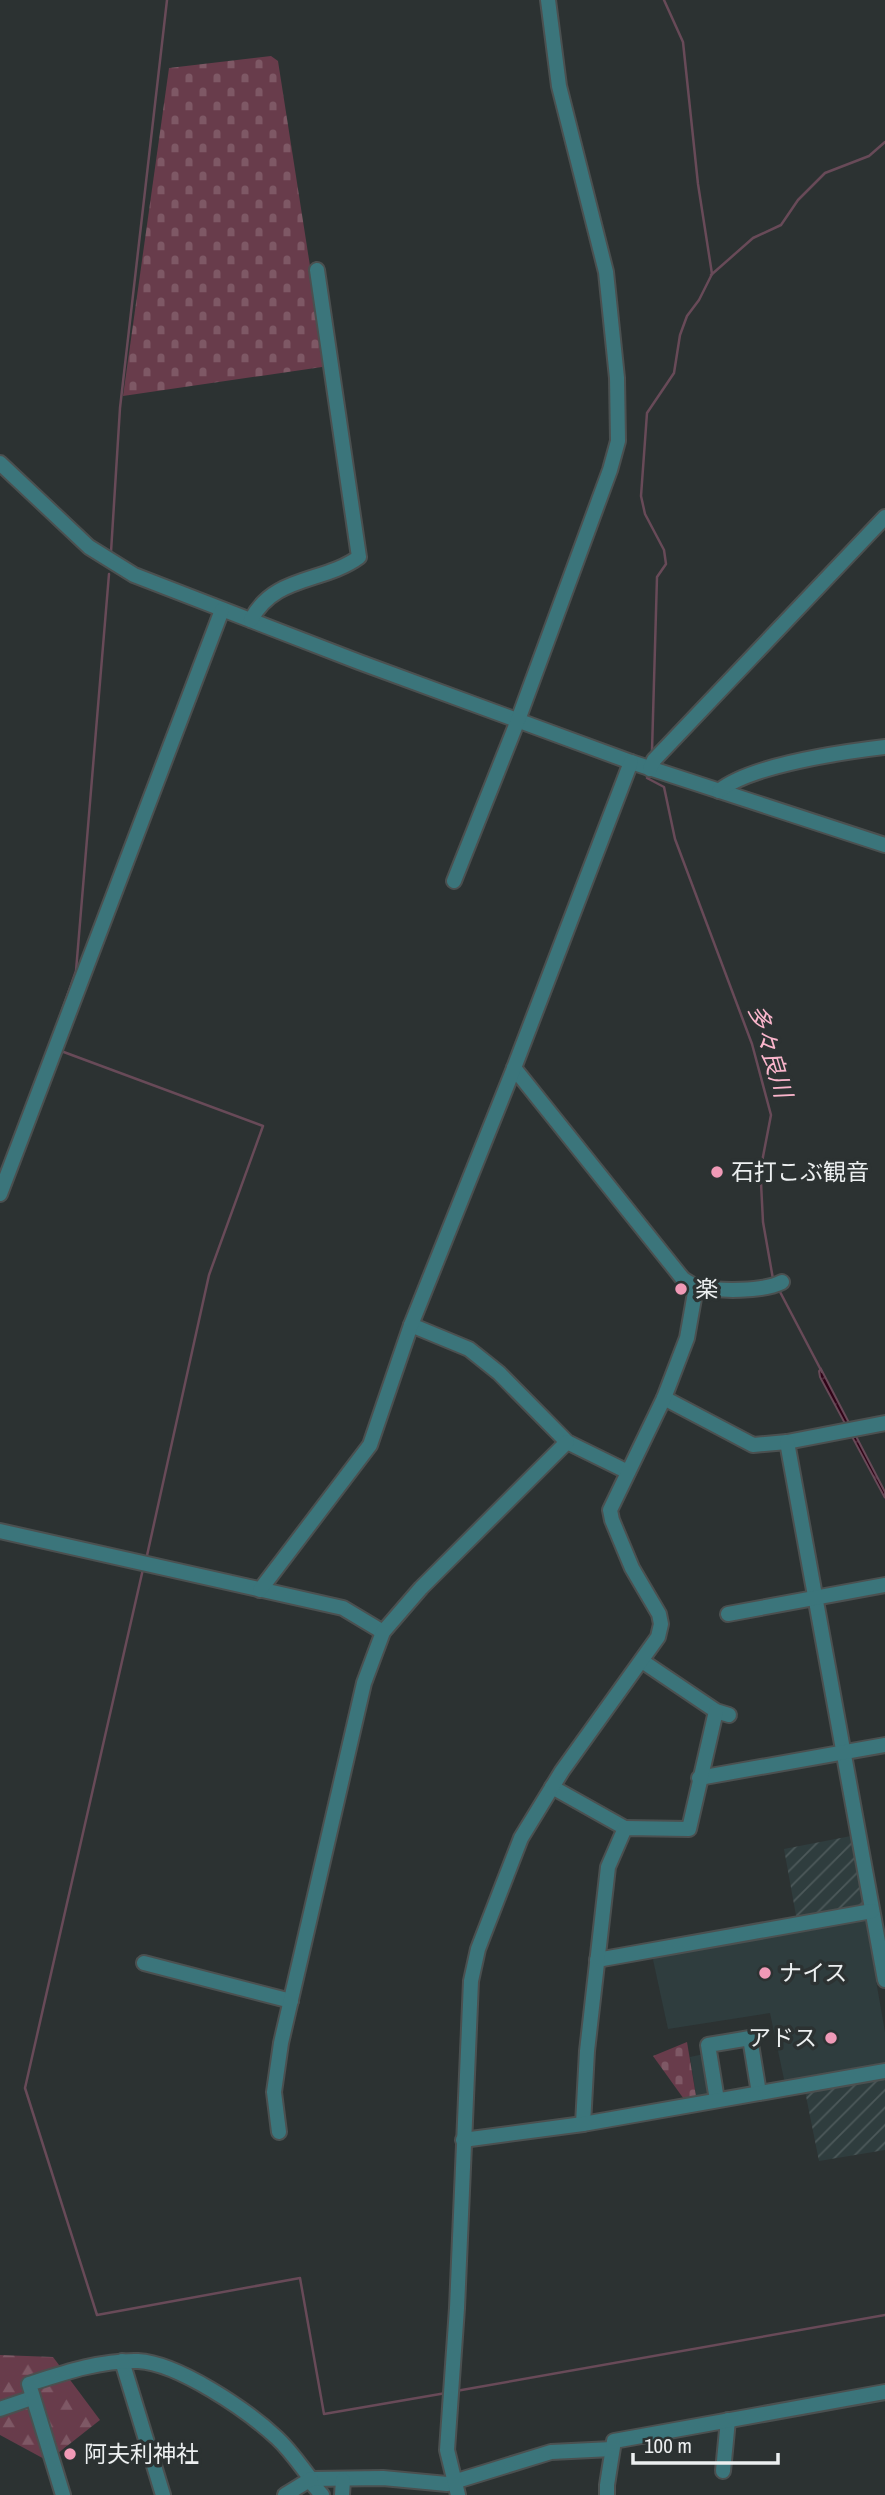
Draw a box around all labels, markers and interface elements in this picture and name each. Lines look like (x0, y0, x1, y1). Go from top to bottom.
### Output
water label: 多々良川 (742, 1000, 801, 1104)
place label: 石打こぶ観音 (731, 1156, 869, 1187)
marker: 石打こぶ観音 (709, 1164, 725, 1180)
place label: 楽 (695, 1273, 718, 1304)
marker: 楽 (673, 1281, 689, 1297)
place label: ナイス (779, 1957, 847, 1988)
marker: ナイス (757, 1965, 773, 1981)
place label: アドス (748, 2022, 817, 2053)
marker: アドス (823, 2030, 839, 2046)
scale bar (633, 2422, 778, 2466)
text: 100 m (644, 2431, 692, 2460)
place label: 阿夫利神社 (84, 2438, 199, 2469)
marker: 阿夫利神社 (62, 2446, 78, 2462)

